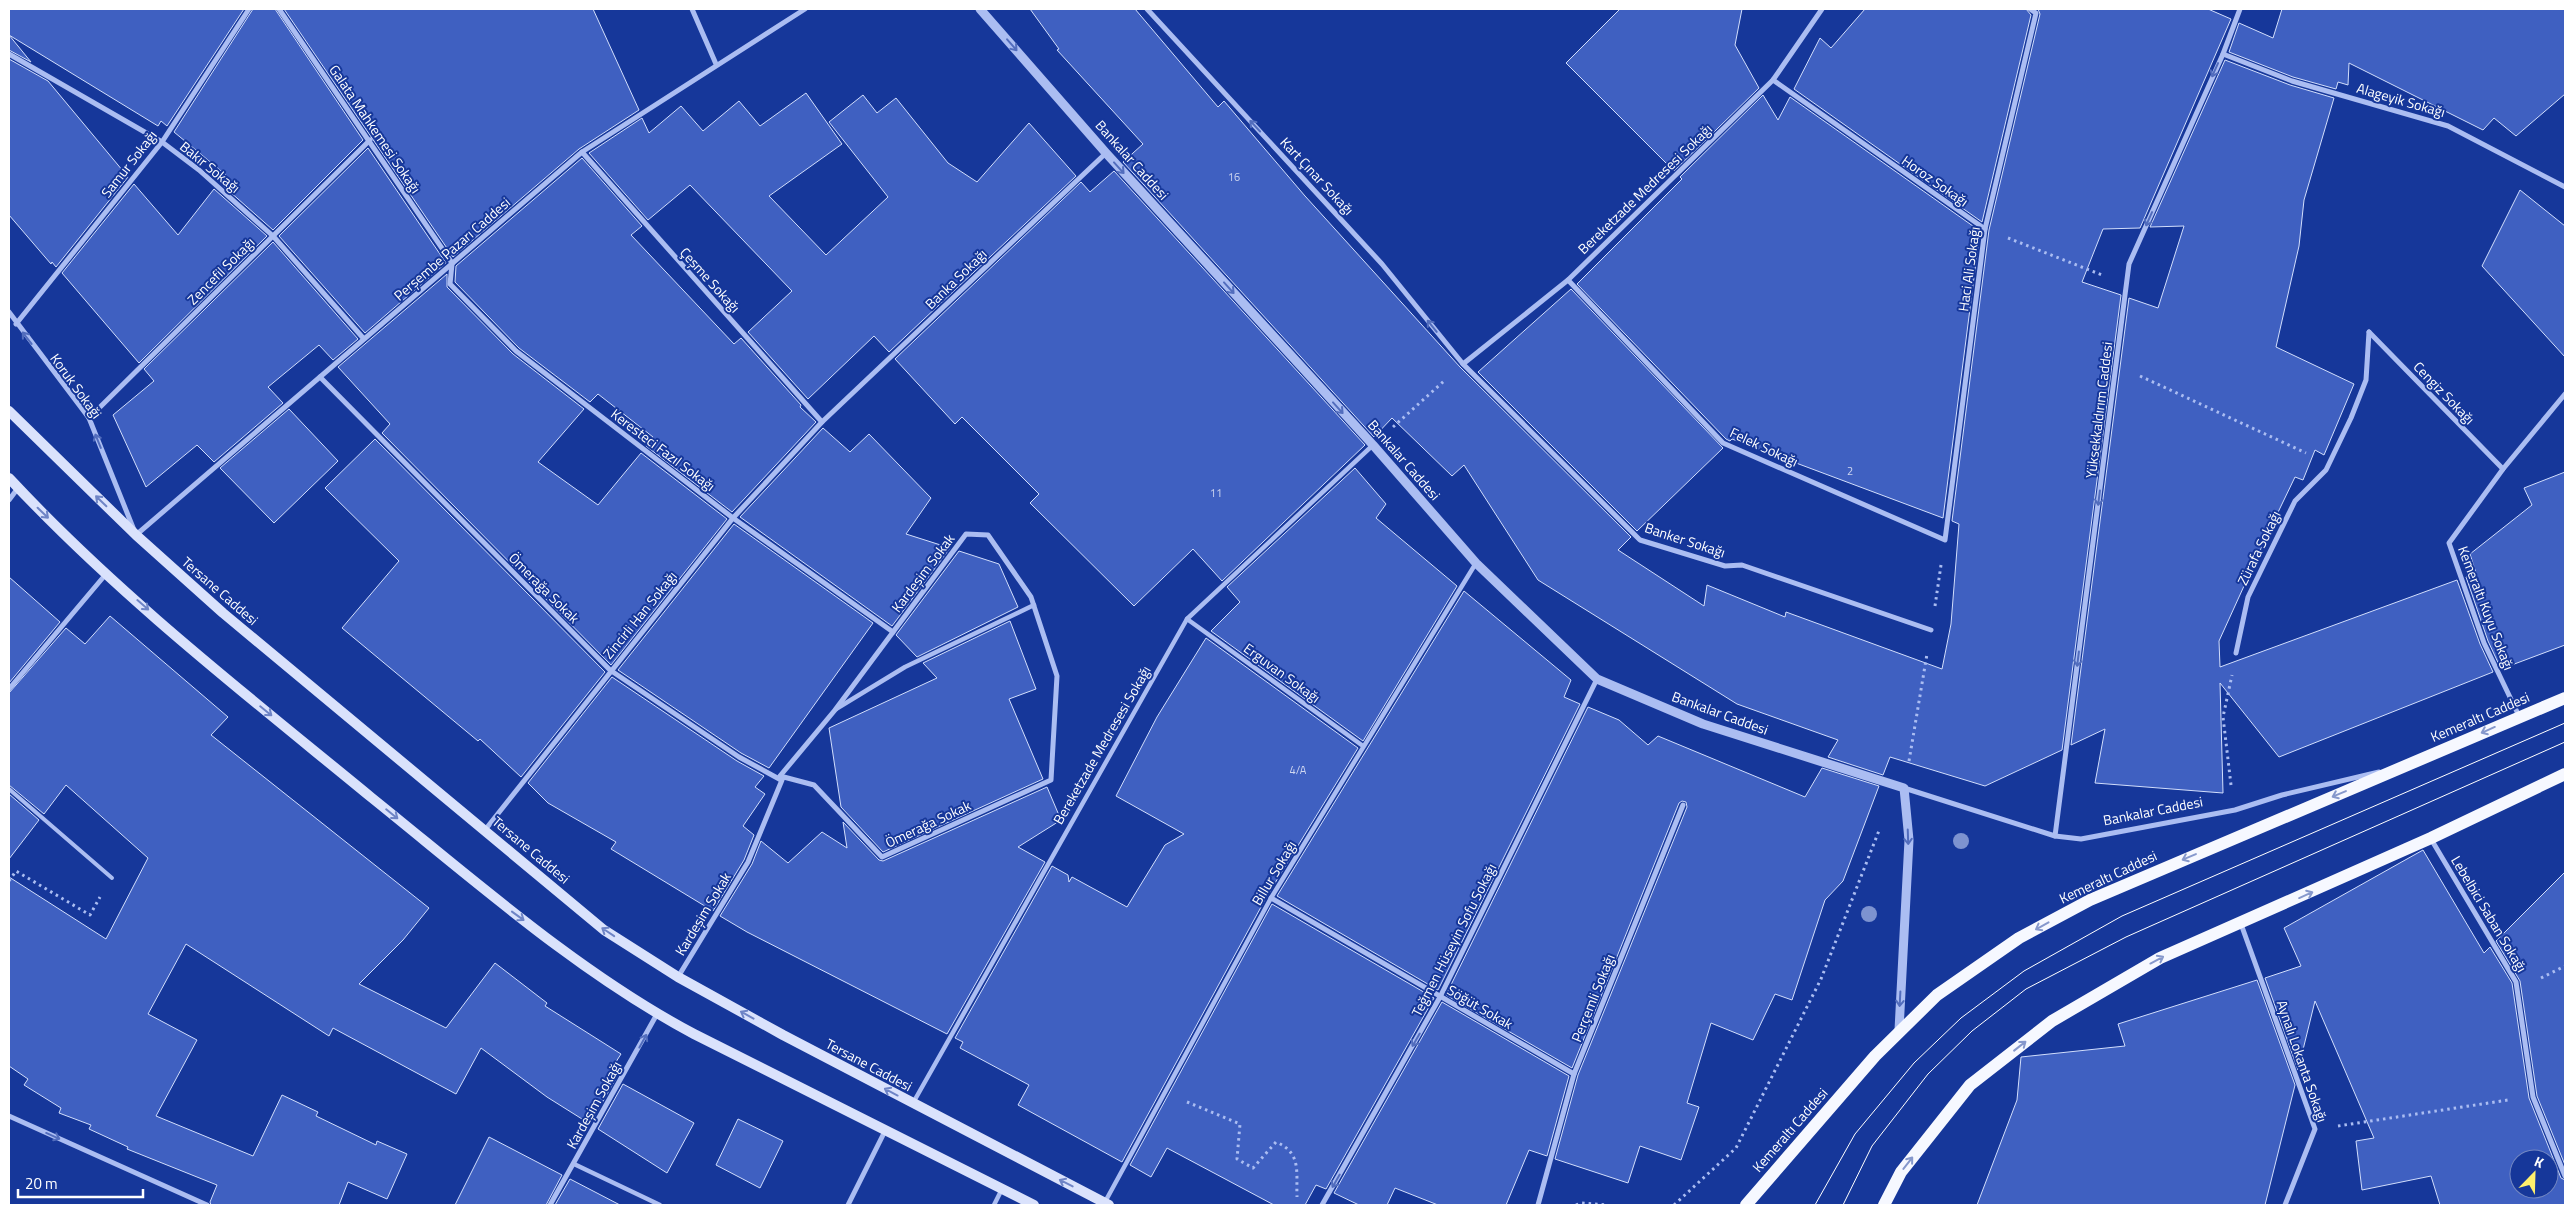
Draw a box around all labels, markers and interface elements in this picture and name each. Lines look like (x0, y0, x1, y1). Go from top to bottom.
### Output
one-way arrow (1006, 39, 1018, 52)
street label: Galata Mahkemesi Sokağı (324, 60, 426, 197)
one-way arrow (2210, 62, 2220, 77)
street label: Alageyik Sokağı (2354, 77, 2448, 122)
street label: Bankalar Caddesi (1091, 115, 1174, 204)
one-way arrow (1249, 119, 1261, 132)
street label: Bereketzade Medresesi Sokağı (1573, 119, 1717, 259)
street label: Samur Sokağı (96, 125, 162, 202)
street label: Kart Çınar Sokağı (1276, 132, 1359, 219)
street label: Bakır Sokağı (176, 136, 245, 198)
street label: Horoz Sokağı (1898, 150, 1973, 211)
one-way arrow (1113, 161, 1125, 174)
house number: 16 (1228, 169, 1240, 185)
street label: Perşembe Pazarı Caddesi (389, 192, 515, 305)
one-way arrow (2144, 211, 2154, 226)
street label: Haci Ali Sokağı (1952, 225, 1985, 313)
street label: Zencefil Sokağı (182, 232, 259, 309)
street label: Çeşme Sokağı (675, 242, 746, 317)
street label: Banka Sokağı (920, 244, 991, 314)
one-way arrow (1223, 281, 1235, 294)
one-way arrow (1427, 320, 1438, 333)
one-way arrow (22, 331, 32, 345)
street label: Yüksekkaldırım Caddesi (2080, 341, 2117, 479)
street label: Koruk Sokaği (46, 349, 107, 423)
street label: Cengiz Sokağı (2409, 356, 2480, 429)
one-way arrow (1333, 401, 1344, 414)
street label: Keresteci Fazıl Sokağı (607, 403, 720, 496)
street label: Bankalar Caddesi (1363, 415, 1445, 505)
street label: Felek Sokağı (1727, 422, 1802, 472)
one-way arrow (93, 434, 102, 449)
house number: 2 (1847, 463, 1853, 479)
house number: 11 (1210, 485, 1222, 501)
one-way arrow (2094, 489, 2104, 505)
one-way arrow (95, 495, 107, 507)
one-way arrow (37, 507, 49, 519)
street label: Zürafa Sokağı (2232, 507, 2286, 588)
street label: Banker Sokağı (1642, 517, 1728, 562)
street label: Kardeşim Sokak (886, 529, 959, 616)
street label: Kemeraltı Kuyu Sokağı (2453, 543, 2520, 673)
street label: Ömerağa Sokak (504, 548, 585, 628)
street label: Tersane Caddesi (177, 551, 263, 630)
street label: Zincirli Han Sokağı (598, 566, 682, 663)
one-way arrow (136, 600, 149, 611)
street label: Erguvan Sokağı (1240, 638, 1325, 708)
one-way arrow (2073, 650, 2083, 666)
street label: Bereketzade Medresesi Sokağı (1047, 662, 1156, 828)
street label: Bankalar Caddesi (1669, 685, 1771, 740)
street label: Kemeraltı Caddesi (2427, 686, 2533, 747)
one-way arrow (259, 706, 272, 717)
one-way arrow (2481, 725, 2496, 735)
house number: 4/A (1290, 762, 1307, 778)
one-way arrow (2332, 790, 2347, 799)
street label: Bankalar Caddesi (2101, 791, 2205, 830)
street label: Ömerağa Sokak (881, 794, 974, 853)
one-way arrow (385, 808, 398, 819)
street label: Tersane Caddesi (488, 811, 575, 888)
one-way arrow (1903, 828, 1913, 844)
street label: Billur Sokağı (1246, 836, 1301, 909)
street label: Kemeraltı Caddesi (2055, 845, 2160, 908)
street label: Lebelbici Saban Sokağı (2446, 852, 2533, 976)
one-way arrow (2182, 853, 2197, 863)
street label: Teğmen Hüseyin Sofu Sokağı (1406, 859, 1501, 1020)
street label: Kardeşim Sokak (669, 868, 736, 959)
one-way arrow (2298, 889, 2313, 899)
one-way arrow (511, 911, 525, 921)
one-way arrow (2035, 922, 2050, 931)
one-way arrow (601, 927, 615, 937)
street label: Perçemli Sokağı (1565, 951, 1620, 1045)
one-way arrow (2149, 955, 2164, 964)
street label: Söğüt Sokak (1443, 979, 1517, 1034)
one-way arrow (1896, 991, 1905, 1007)
street label: Aynalı Lokanta Sokağı (2272, 997, 2333, 1125)
one-way arrow (741, 1010, 755, 1020)
one-way arrow (1410, 1032, 1420, 1046)
street label: Tersane Caddesi (822, 1033, 916, 1096)
one-way arrow (638, 1034, 648, 1049)
one-way arrow (2013, 1041, 2026, 1052)
street label: Kardeşim Sokağı (561, 1057, 626, 1152)
street label: Kemeraltı Caddesi (1747, 1083, 1832, 1177)
one-way arrow (883, 1087, 898, 1097)
one-way arrow (45, 1132, 60, 1142)
north arrow (2509, 1149, 2559, 1199)
text: K (2531, 1150, 2548, 1173)
one-way arrow (1903, 1157, 1914, 1170)
scale bar (18, 1166, 142, 1198)
text: 20 m (25, 1172, 58, 1195)
one-way arrow (1330, 1173, 1340, 1187)
one-way arrow (1059, 1178, 1074, 1187)

